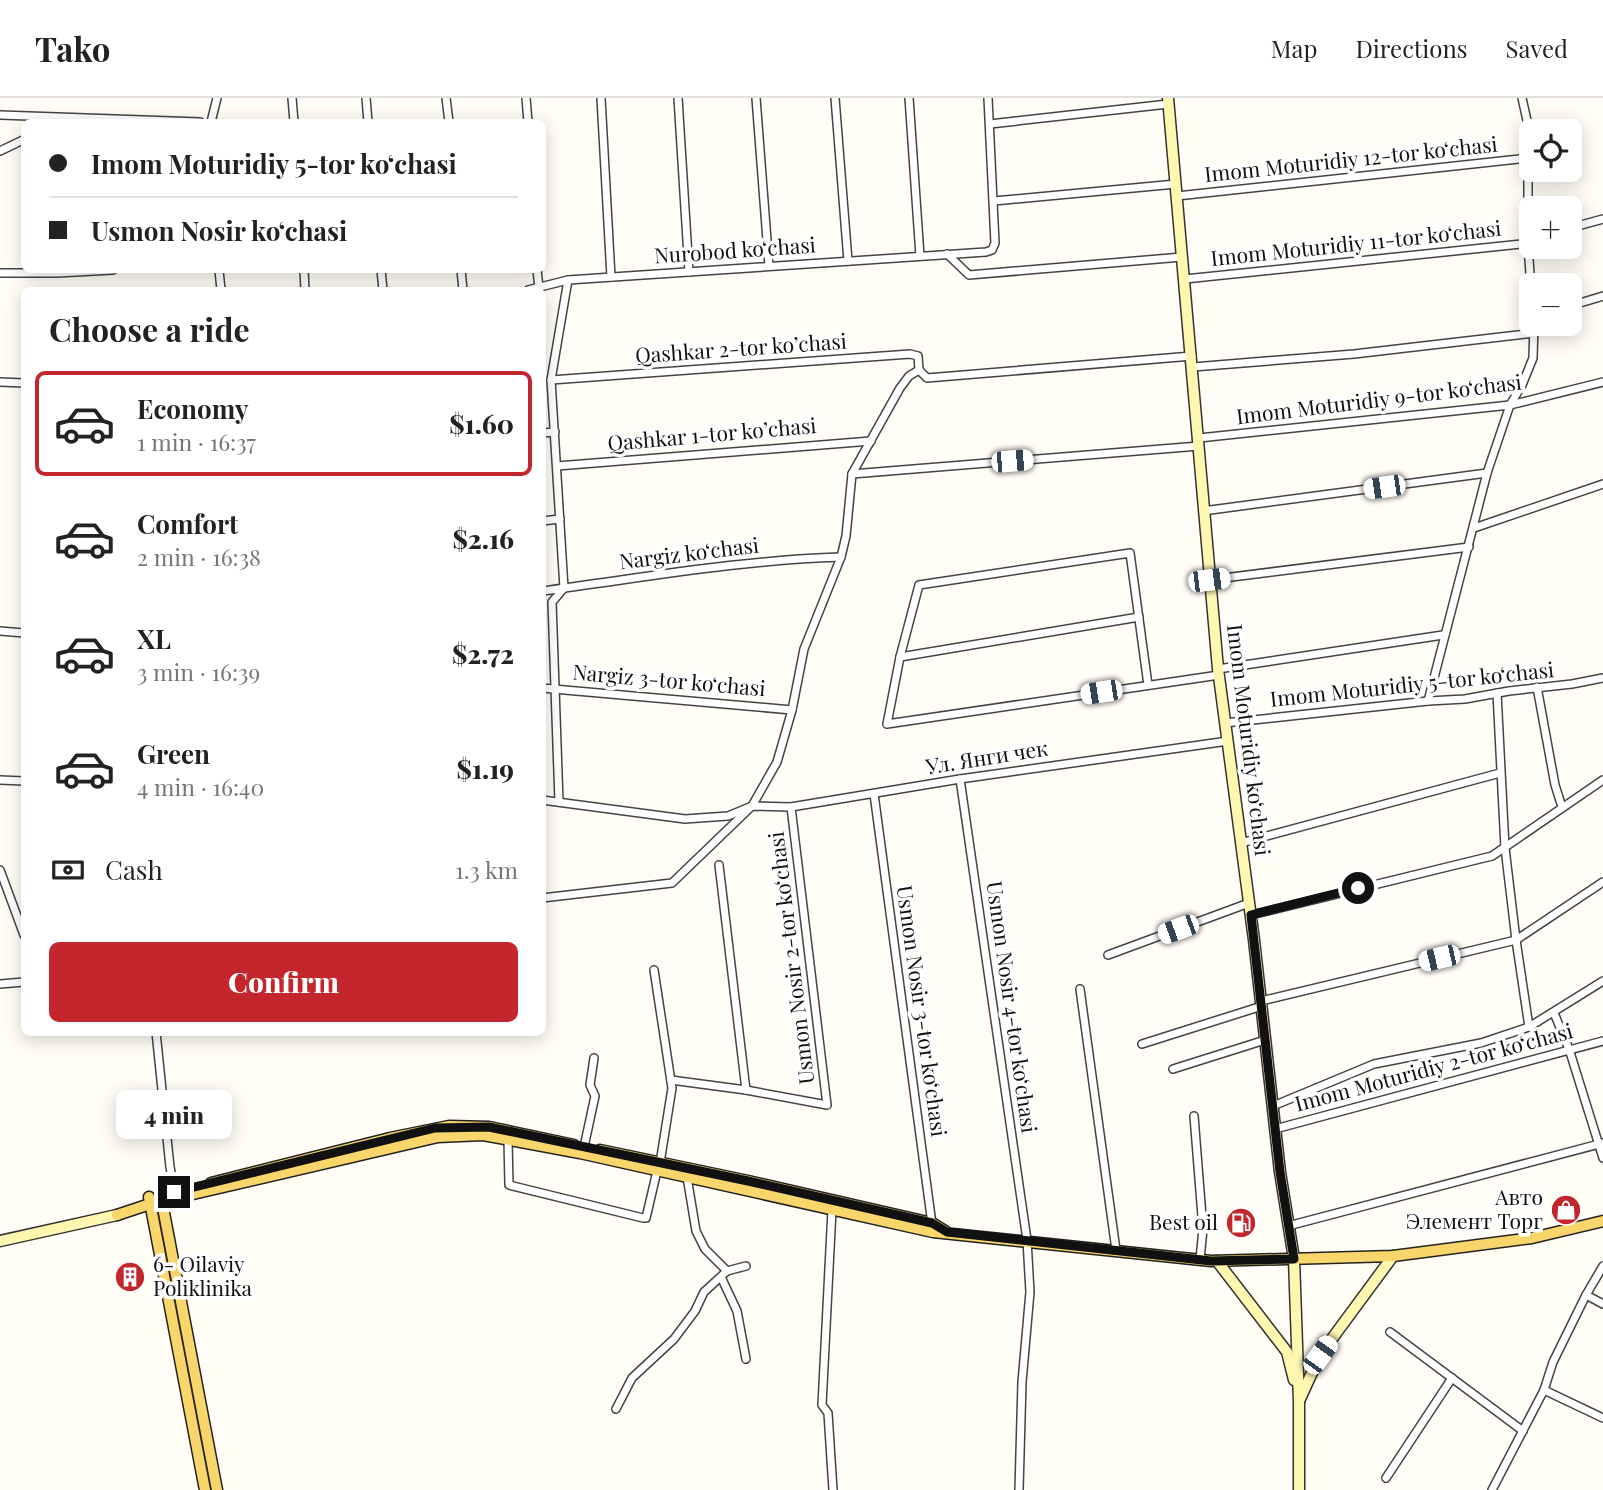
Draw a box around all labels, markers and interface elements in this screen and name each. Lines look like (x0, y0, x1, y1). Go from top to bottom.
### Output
text: Tako (35, 26, 110, 70)
text: Map (1271, 32, 1317, 64)
text: Directions (1355, 32, 1468, 64)
text: Saved (1506, 32, 1568, 64)
map controls (1519, 119, 1582, 336)
button: locate (1519, 119, 1582, 182)
street label: Imom Moturidiy 12-tor koʻchasi (1203, 129, 1499, 187)
text: Imom Moturidiy 5-tor koʻchasi (91, 146, 457, 181)
button: + (1519, 196, 1582, 259)
text: Usmon Nosir ko‘chasi (91, 213, 347, 248)
street label: Imom Moturidiy 11-tor koʻchasi (1209, 213, 1502, 271)
street label: Nurobod koʻchasi (653, 229, 817, 269)
button: − (1519, 273, 1582, 336)
text: Choose a ride (49, 307, 250, 350)
street label: Qashkar 2-tor koʼchasi (634, 326, 848, 368)
street label: Imom Moturidiy 9-tor koʻchasi (1234, 367, 1523, 429)
text: Economy (137, 391, 248, 426)
icon: car (53, 392, 116, 455)
text: $1.60 (449, 406, 514, 441)
street label: Qashkar 1-tor koʼchasi (606, 410, 817, 456)
text: 1 min · 16:37 (137, 426, 256, 457)
car (991, 449, 1034, 473)
car (1362, 474, 1407, 500)
text: Comfort (137, 506, 238, 541)
icon: car (53, 507, 116, 570)
text: $2.16 (452, 521, 514, 556)
street label: Nargiz koʻchasi (617, 530, 760, 574)
text: 2 min · 16:38 (137, 541, 261, 572)
car (1187, 567, 1232, 593)
text: XL (137, 621, 171, 656)
icon: car (53, 622, 116, 685)
street label: Imom Moturidiy koʻchasi (1222, 622, 1278, 857)
text: $2.72 (452, 636, 514, 671)
street label: Imom Moturidiy 5-tor koʻchasi (1268, 654, 1555, 712)
text: 3 min · 16:39 (137, 656, 260, 687)
street label: Nargiz 3-tor koʻchasi (572, 657, 767, 701)
car (1079, 678, 1124, 706)
street label: Ул. Янги чек (923, 733, 1050, 780)
text: Green (137, 736, 210, 771)
icon: car (53, 737, 116, 800)
text: $1.19 (457, 751, 514, 786)
text: 4 min · 16:40 (137, 771, 264, 802)
street label: Usmon Nosir 2-tor koʻchasi (761, 830, 819, 1086)
icon: cash (49, 851, 87, 889)
text: Cash (105, 852, 163, 887)
text: 1.3 km (455, 854, 518, 885)
route start (1342, 872, 1374, 904)
street label: Usmon Nosir 4-tor koʻchasi (981, 879, 1045, 1134)
street label: Usmon Nosir 3-tor koʻchasi (891, 883, 954, 1138)
car (1155, 912, 1202, 946)
button: Confirm (49, 942, 518, 1022)
car (1417, 943, 1462, 973)
street label: Imom Moturidiy 2-tor koʻchasi (1291, 1015, 1576, 1117)
callout: 4 min (116, 1090, 232, 1140)
text: 4 min (144, 1099, 204, 1130)
route end (158, 1176, 190, 1208)
place label: Авто Элемент Торг (1406, 1182, 1543, 1234)
shop icon: Авто Элемент Торг (1549, 1193, 1583, 1227)
fuel station icon: Best oil (1224, 1206, 1258, 1240)
place label: Best oil (1149, 1207, 1218, 1235)
place label: 6- Oilaviy Poliklinika (153, 1249, 253, 1301)
building icon: 6- Oilaviy Poliklinika (113, 1260, 147, 1294)
car (1300, 1332, 1341, 1378)

